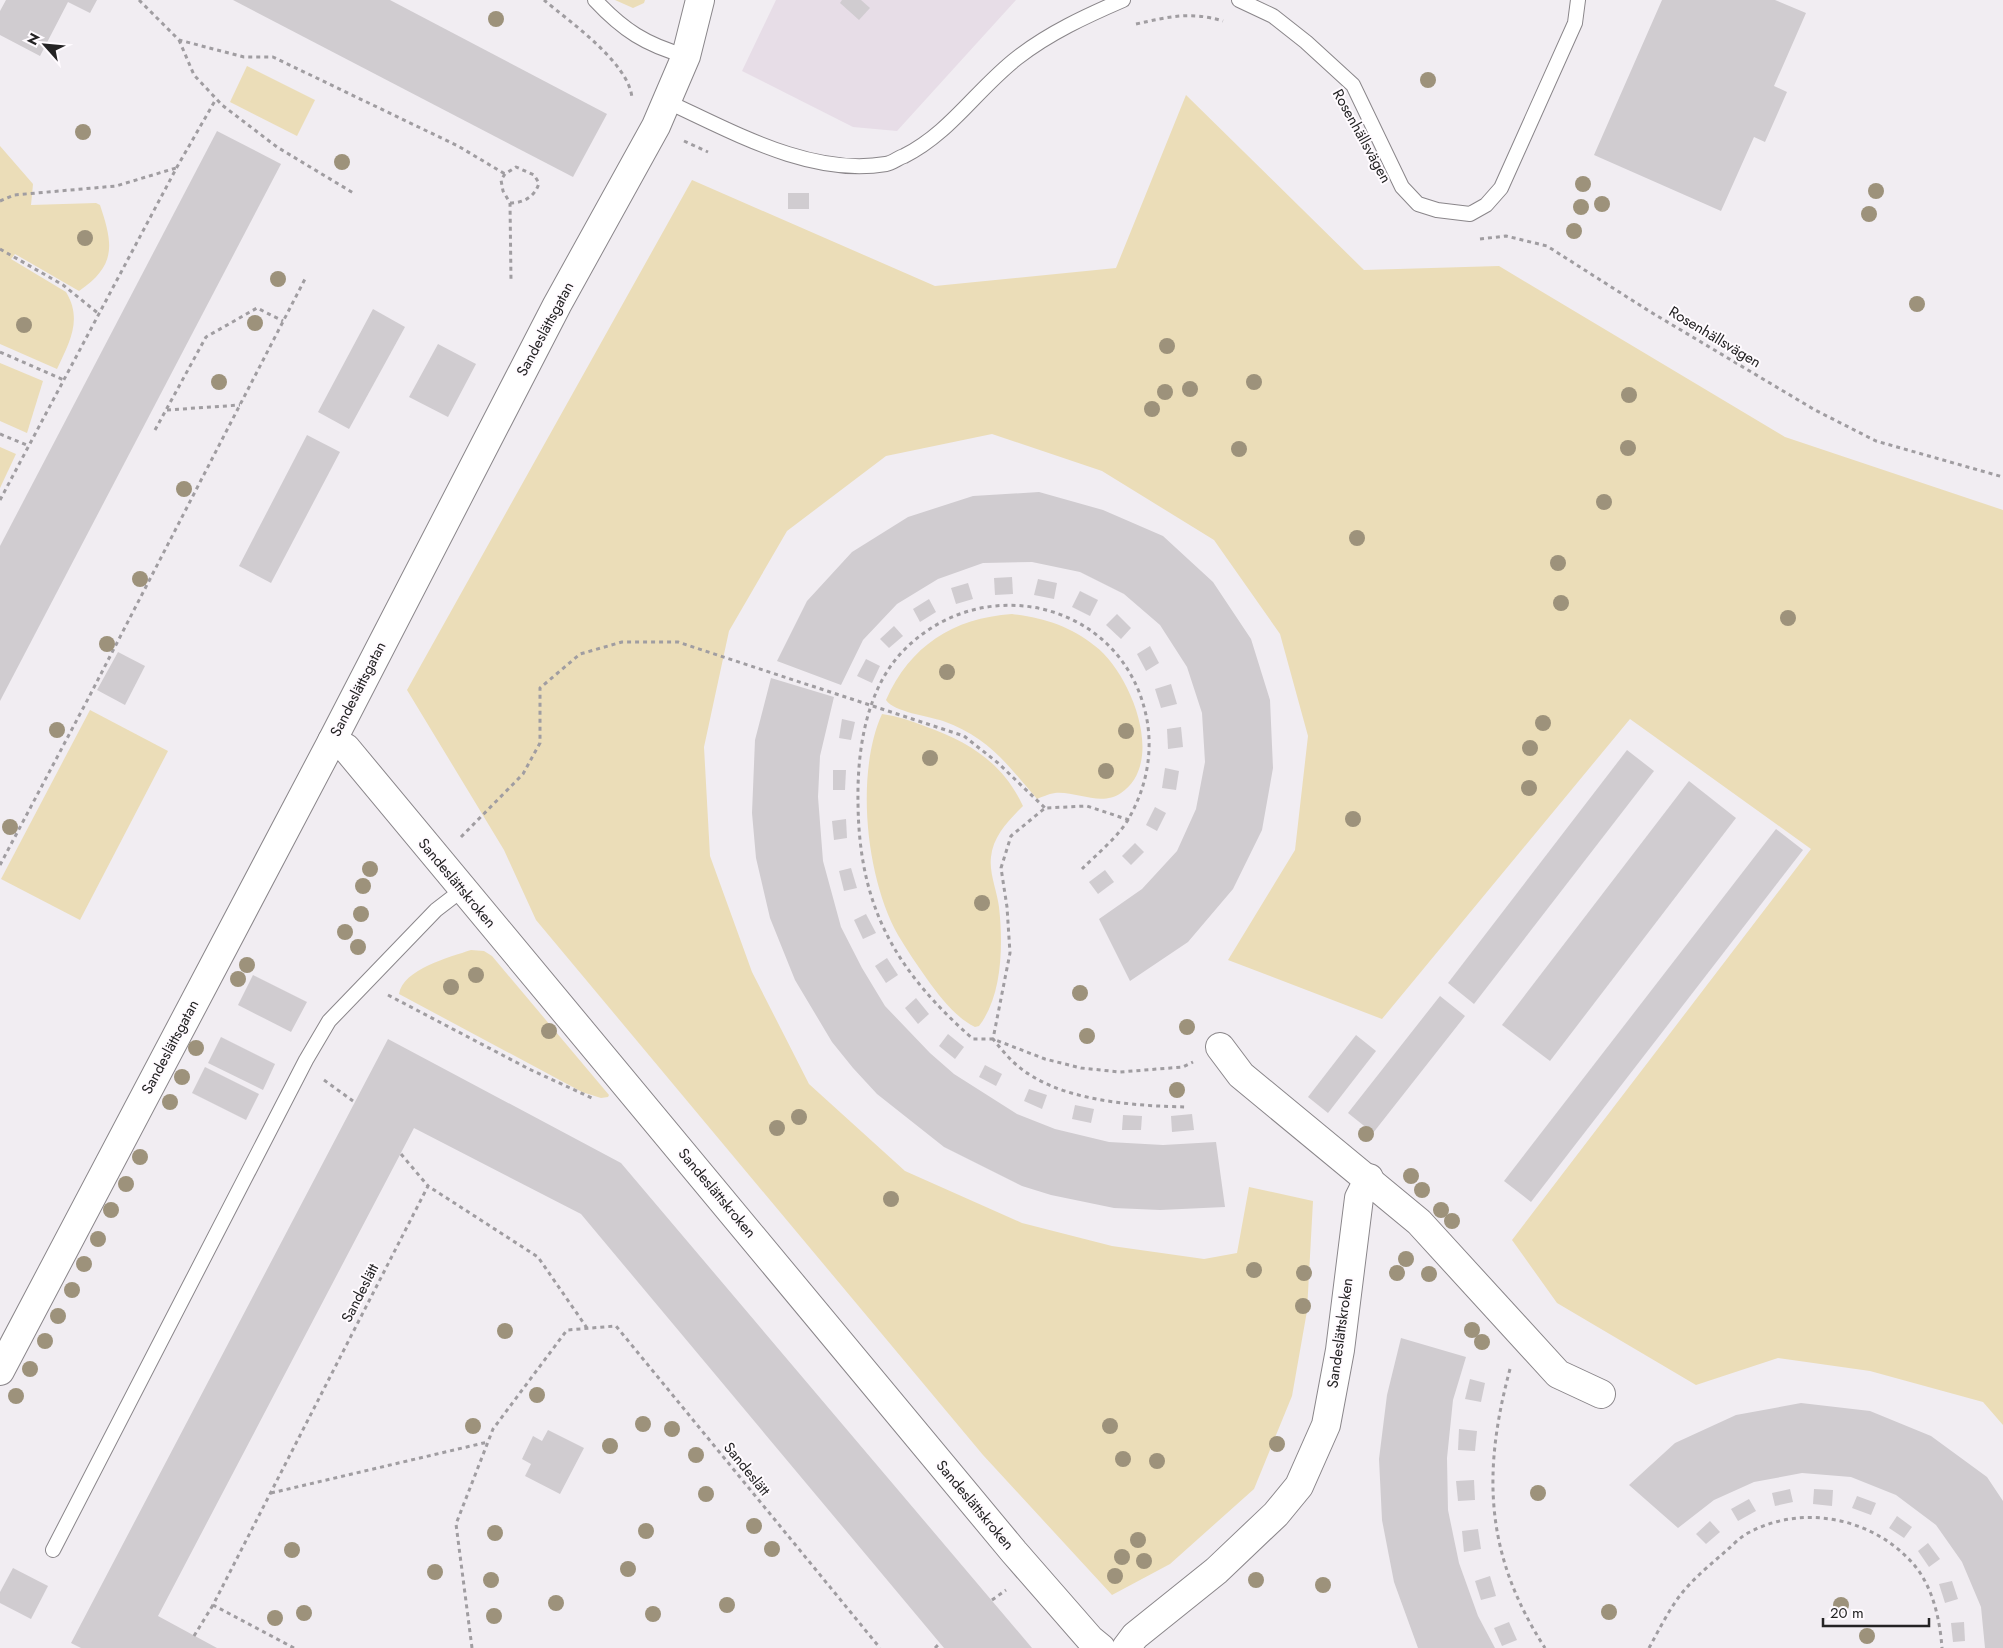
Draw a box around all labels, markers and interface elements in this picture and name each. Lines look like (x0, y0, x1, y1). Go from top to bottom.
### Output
north arrow (20, 20, 70, 70)
text: N (22, 30, 45, 49)
street label: Rosenhällsvägen (1327, 85, 1397, 187)
street label: Sandeslättsgatan (511, 278, 579, 380)
street label: Rosenhällsvägen (1665, 301, 1765, 373)
street label: Sandeslättsgatan (325, 638, 391, 740)
street label: Sandeslättskroken (413, 833, 501, 933)
street label: Sandeslättsgatan (136, 996, 204, 1098)
street label: Sandeslättskroken (673, 1143, 761, 1243)
street label: Sandeslätt (336, 1259, 384, 1326)
street label: Sandeslättskroken (1321, 1276, 1359, 1390)
street label: Sandeslätt (718, 1437, 776, 1501)
street label: Sandeslättskroken (931, 1455, 1019, 1555)
scale bar (1823, 1596, 1929, 1628)
text: 20 m (1830, 1602, 1864, 1624)

